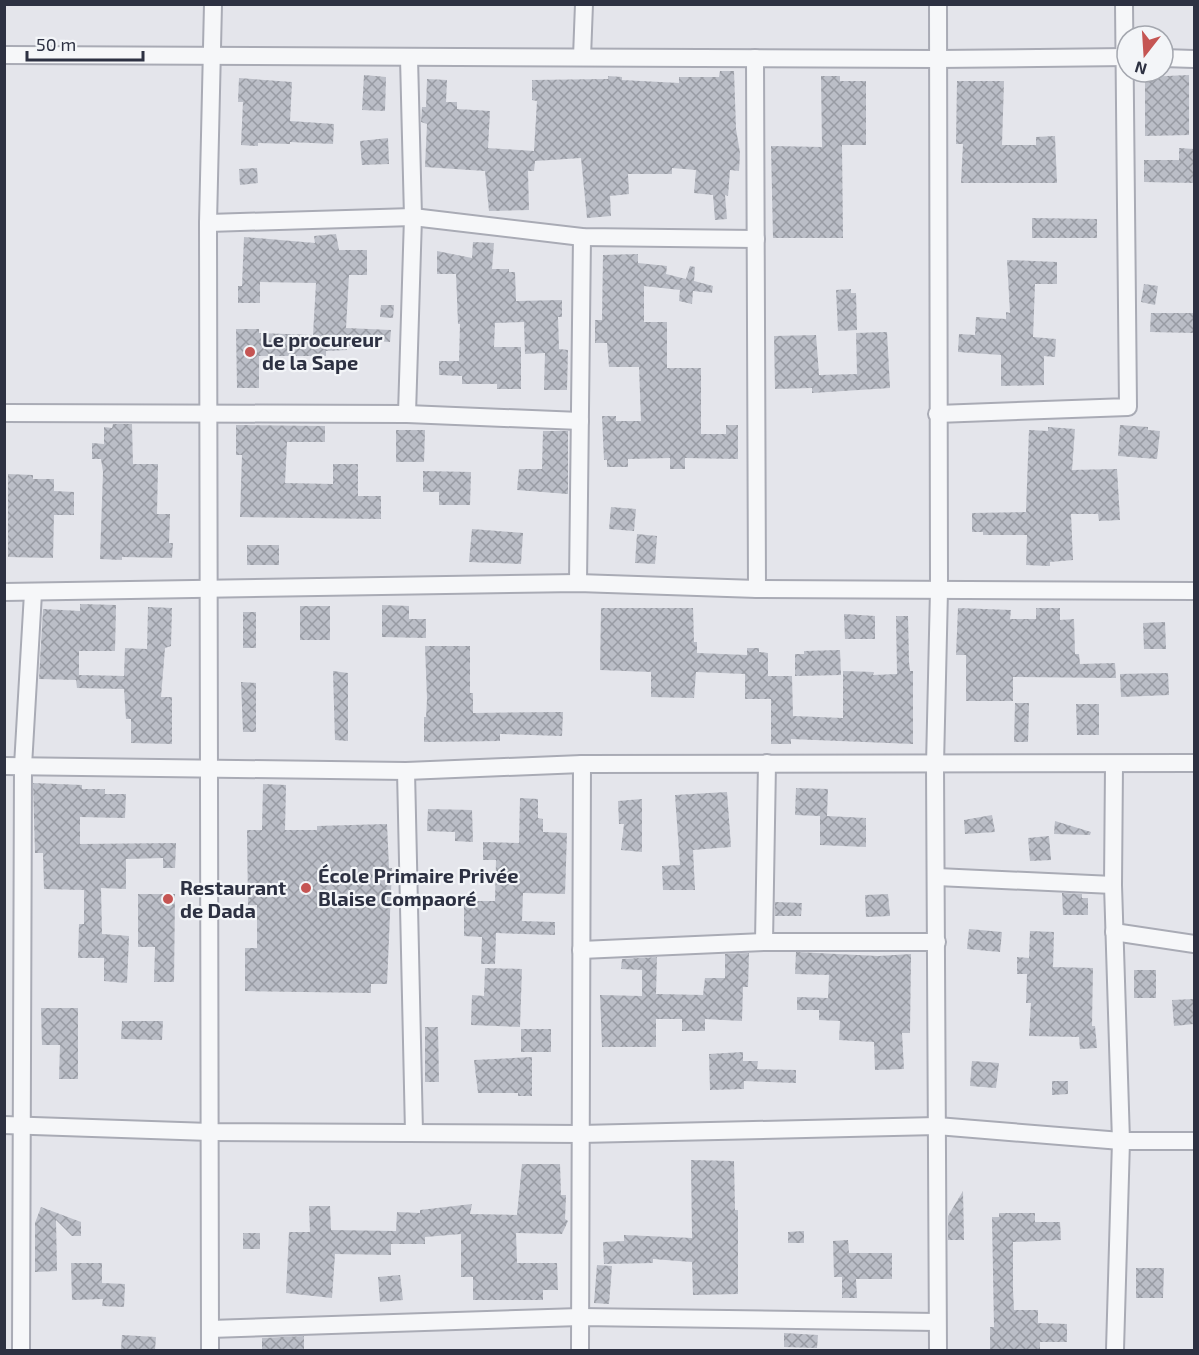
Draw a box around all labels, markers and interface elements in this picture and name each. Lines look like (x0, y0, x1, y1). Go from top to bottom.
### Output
scale bar (27, 24, 142, 62)
north arrow (1115, 24, 1175, 84)
text: 50 m (36, 33, 76, 55)
text: N (1132, 58, 1149, 80)
place label: Le procureur de la Sape (262, 327, 383, 374)
marker: Le procureur de la Sape (243, 345, 257, 359)
place label: École Primaire Privée Blaise Compaoré (318, 863, 519, 910)
place label: Restaurant de Dada (180, 875, 286, 922)
marker: École Primaire Privée Blaise Compaoré (299, 881, 313, 895)
marker: Restaurant de Dada (161, 892, 175, 906)

